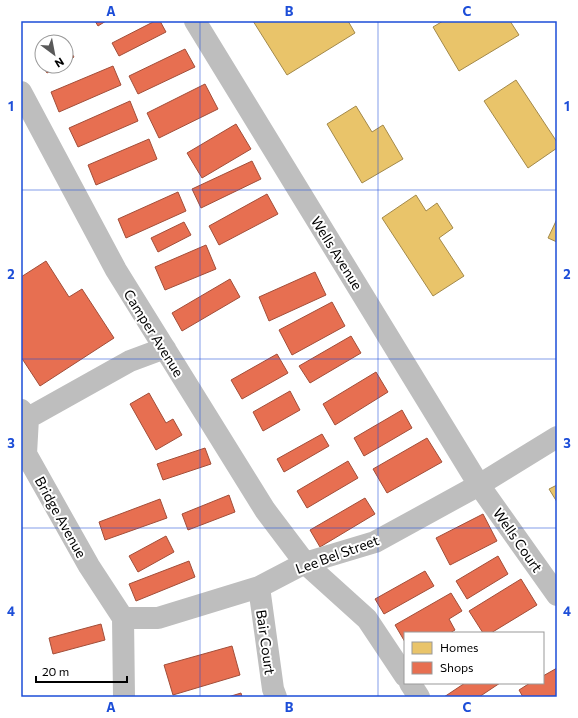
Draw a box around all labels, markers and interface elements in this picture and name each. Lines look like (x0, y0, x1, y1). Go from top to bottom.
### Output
text: A (106, 3, 116, 19)
text: B (285, 3, 294, 19)
text: C (463, 3, 472, 19)
north arrow (34, 34, 74, 74)
text: N (53, 55, 67, 71)
text: 1 (8, 98, 14, 114)
text: 1 (564, 98, 570, 114)
street label: Wells Avenue (308, 213, 366, 293)
text: 2 (7, 266, 15, 282)
text: 2 (563, 266, 571, 282)
street label: Camper Avenue (120, 286, 188, 380)
text: 3 (7, 435, 15, 451)
text: 3 (563, 435, 571, 451)
street label: Bridge Avenue (32, 473, 90, 561)
street label: Wells Court (490, 505, 546, 575)
street label: Lee Bel Street (293, 531, 381, 577)
text: 4 (7, 603, 15, 619)
text: 4 (563, 603, 571, 619)
street label: Bair Court (253, 608, 279, 676)
legend (404, 632, 544, 684)
text: Homes (440, 640, 478, 654)
scale bar (36, 658, 127, 684)
text: Shops (440, 660, 474, 674)
text: 20 m (42, 664, 69, 678)
text: A (106, 699, 116, 715)
text: B (285, 699, 294, 715)
text: C (463, 699, 472, 715)

